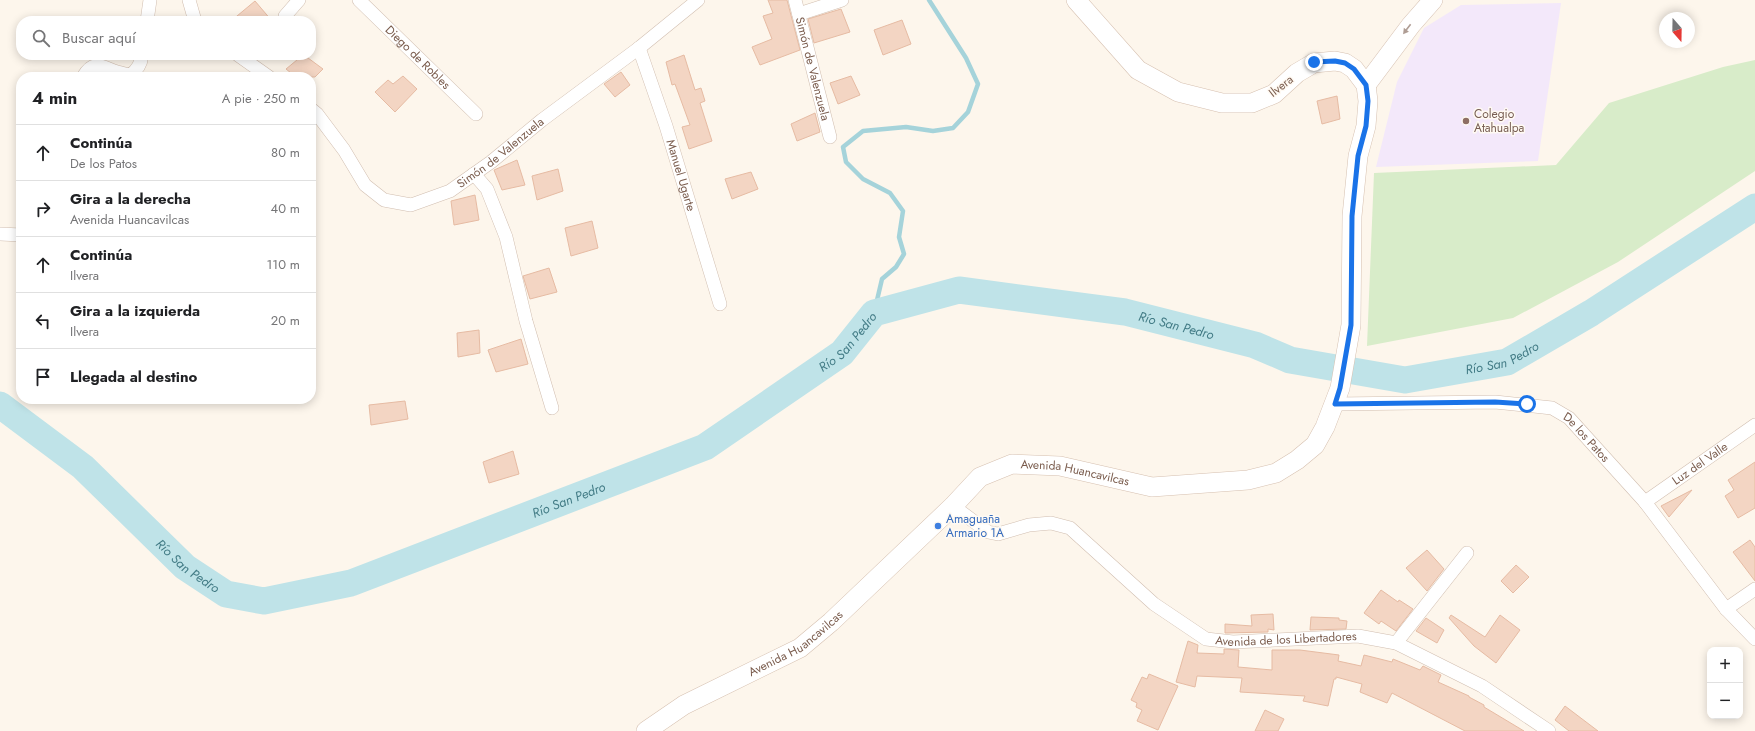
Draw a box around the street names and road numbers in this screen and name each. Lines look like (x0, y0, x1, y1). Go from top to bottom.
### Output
street label: Simón de Valenzuela (791, 15, 835, 123)
street label: Diego de Robles (381, 21, 455, 93)
street label: Ilvera (1265, 70, 1297, 101)
street label: Simón de Valenzuela (453, 113, 548, 193)
street label: Manuel Ugarte (662, 137, 700, 213)
street label: De los Patos (1560, 408, 1614, 466)
street label: Luz del Valle (1668, 438, 1731, 489)
street label: Avenida Huancavilcas (1020, 455, 1131, 491)
street label: Avenida Huancavilcas (745, 606, 847, 681)
street label: Avenida de los Libertadores (1214, 627, 1357, 651)

